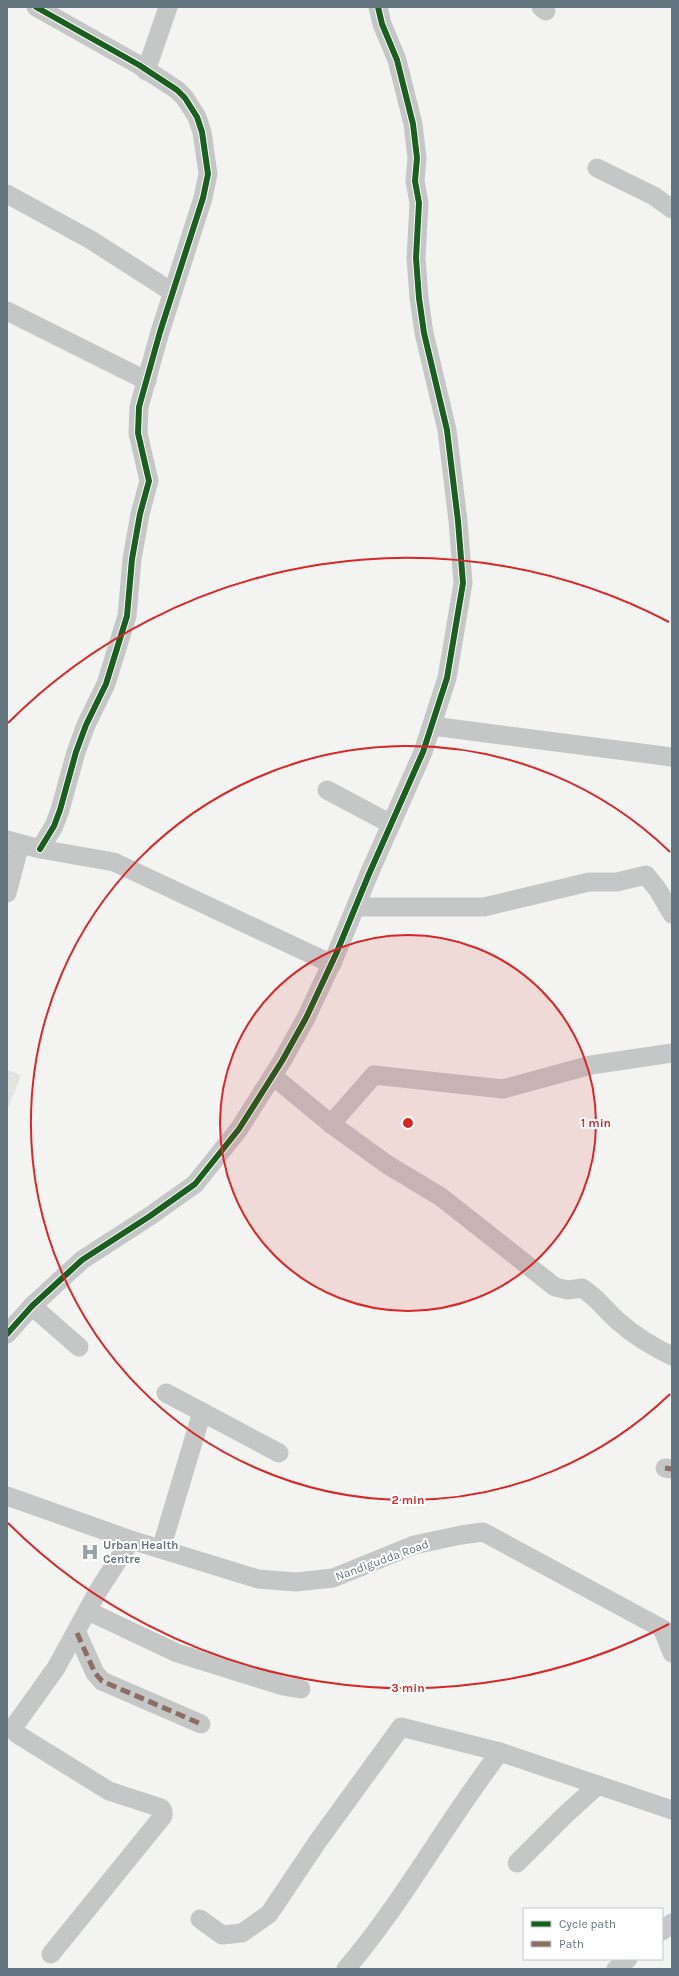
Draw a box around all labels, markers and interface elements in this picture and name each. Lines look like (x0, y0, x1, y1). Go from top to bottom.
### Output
centre of rings (401, 1116, 415, 1130)
text: 1 min (581, 1116, 611, 1130)
text: 2 min (391, 1493, 425, 1507)
street label: Nandigudda Road (334, 1537, 430, 1583)
place label: Urban Health Centre (103, 1538, 179, 1566)
hospital icon: Urban Health Centre (80, 1542, 100, 1562)
text: 3 min (391, 1681, 425, 1695)
legend (523, 1908, 663, 1960)
text: Cycle path (559, 1917, 616, 1931)
text: Path (559, 1937, 584, 1951)

